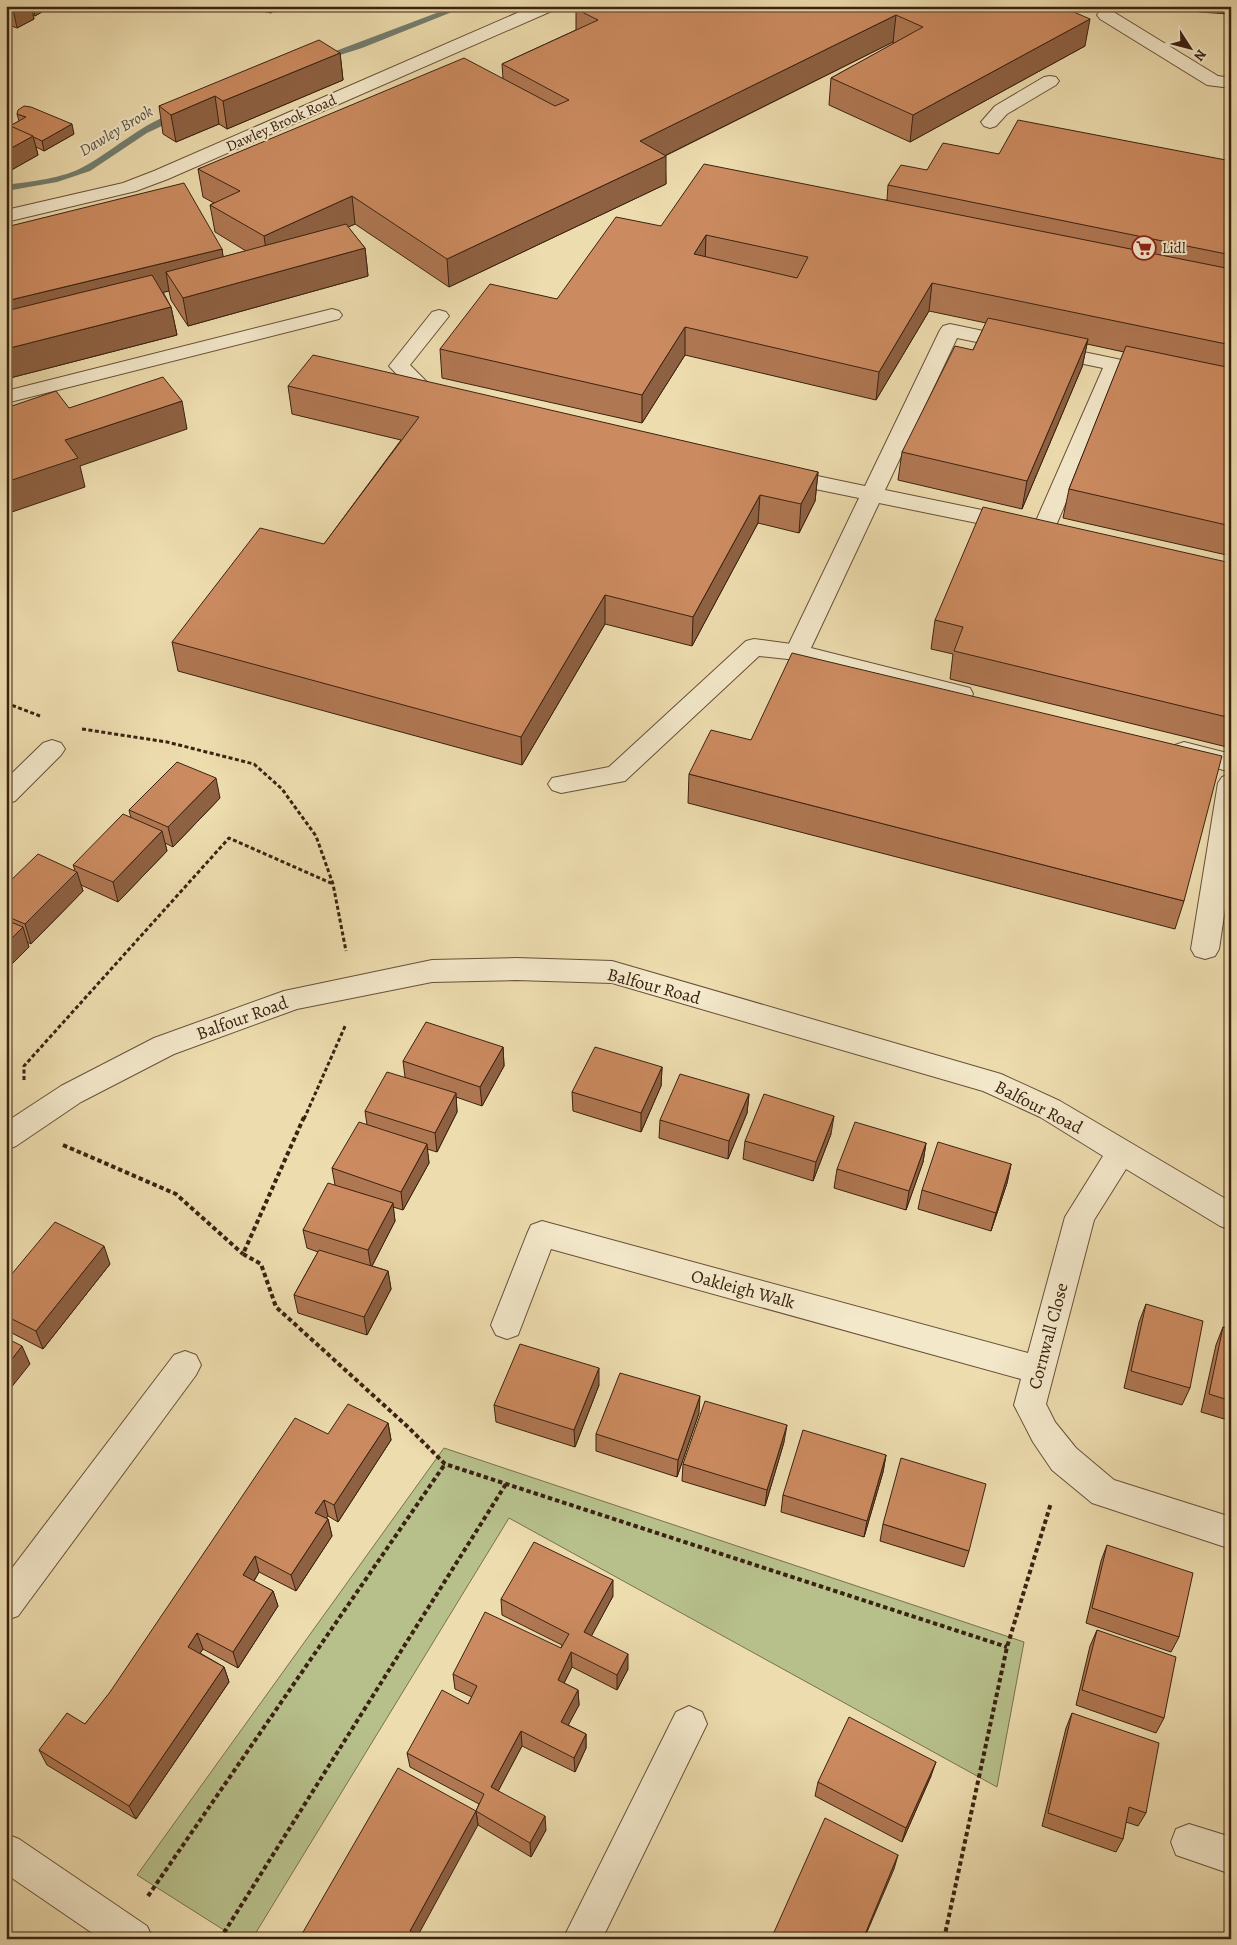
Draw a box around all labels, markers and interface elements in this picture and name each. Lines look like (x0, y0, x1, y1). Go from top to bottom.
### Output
north arrow (1164, 22, 1214, 72)
text: N (1189, 46, 1211, 65)
street label: Dawley Brook Road (223, 89, 340, 156)
water label: Dawley Brook (75, 100, 157, 162)
supermarket icon: Lidl (1131, 235, 1157, 261)
place label: Lidl (1162, 238, 1186, 258)
street label: Balfour Road (605, 962, 704, 1010)
street label: Balfour Road (193, 990, 291, 1046)
street label: Balfour Road (991, 1075, 1087, 1140)
street label: Oakleigh Walk (688, 1264, 798, 1314)
street label: Cornwall Close (1022, 1280, 1074, 1392)

